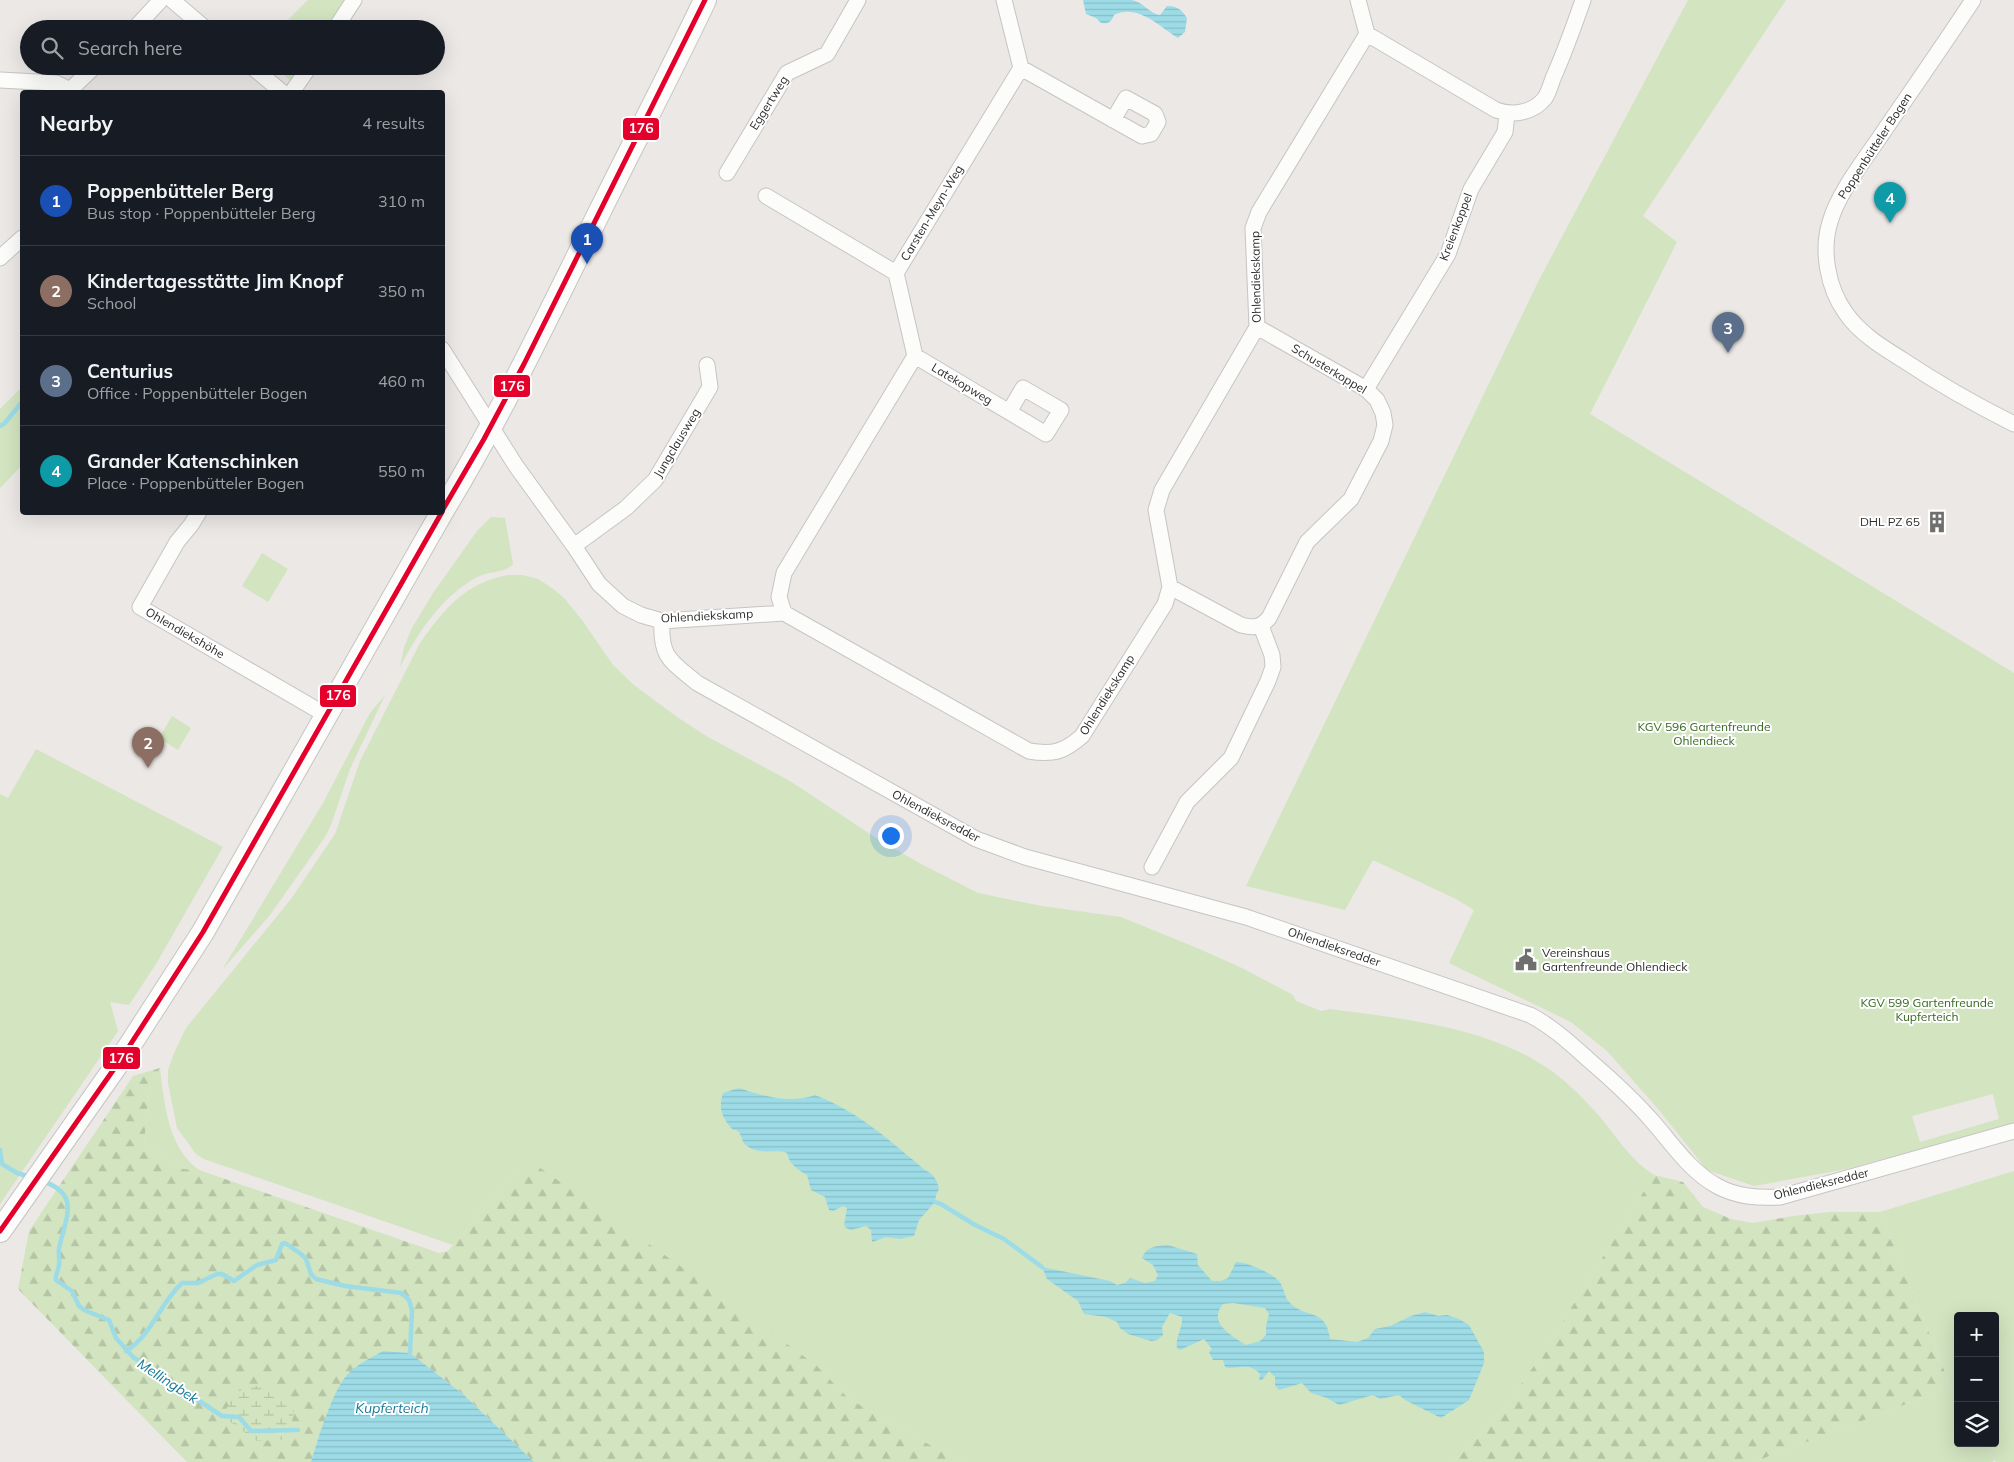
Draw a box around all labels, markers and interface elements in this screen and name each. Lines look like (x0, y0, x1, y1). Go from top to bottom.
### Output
search box (20, 20, 445, 75)
icon: search (38, 34, 66, 62)
text: Search here (78, 36, 182, 60)
street label: Eggertweg (746, 73, 791, 133)
street label: Poppenbütteler Bogen (1835, 90, 1915, 202)
text: Nearby (40, 110, 113, 136)
text: 4 results (362, 113, 425, 133)
line badge: 176 (622, 117, 660, 141)
text: 176 (628, 119, 654, 137)
street label: Carsten-Meyn-Weg (897, 162, 966, 263)
text: Poppenbütteler Berg (87, 179, 274, 203)
pin: 4 (1874, 182, 1906, 223)
text: 1 (51, 191, 61, 211)
text: 310 m (378, 191, 425, 211)
street label: Kreienkoppel (1436, 191, 1475, 263)
text: Bus stop · Poppenbütteler Berg (87, 203, 316, 223)
pin: 1 (571, 223, 603, 264)
street label: Ohlendiekskamp (1247, 231, 1264, 323)
text: Kindertagesstätte Jim Knopf (87, 269, 343, 293)
text: 2 (51, 281, 61, 301)
text: 350 m (378, 281, 425, 301)
text: School (87, 293, 136, 313)
pin: 3 (1712, 312, 1744, 353)
street label: Schusterkoppel (1289, 340, 1370, 397)
text: Centurius (87, 359, 173, 383)
street label: Latekopweg (929, 359, 995, 408)
text: 3 (51, 371, 61, 391)
text: 460 m (378, 371, 425, 391)
line badge: 176 (493, 374, 531, 398)
text: 176 (499, 377, 525, 395)
text: Office · Poppenbütteler Bogen (87, 383, 307, 403)
street label: Jungclausweg (650, 405, 703, 480)
text: Grander Katenschinken (87, 449, 299, 473)
text: 4 (51, 461, 61, 481)
text: 550 m (378, 461, 425, 481)
text: Place · Poppenbütteler Bogen (87, 473, 305, 493)
building icon: DHL PZ 65 (1924, 509, 1950, 535)
place label: DHL PZ 65 (1860, 514, 1920, 529)
street label: Ohlendiekshöhe (143, 604, 227, 661)
street label: Ohlendiekskamp (660, 606, 753, 625)
street label: Ohlendiekskamp (1076, 652, 1137, 738)
line badge: 176 (319, 684, 357, 708)
text: 176 (325, 686, 351, 704)
park label: KGV 596 Gartenfreunde Ohlendieck (1637, 719, 1771, 748)
pin: 2 (132, 727, 164, 768)
street label: Ohlendieksredder (890, 786, 983, 845)
your location (878, 823, 904, 849)
street label: Ohlendieksredder (1286, 924, 1383, 970)
place label: Vereinshaus Gartenfreunde Ohlendieck (1542, 945, 1688, 974)
public building icon: Vereinshaus Gartenfreunde Ohlendieck (1513, 947, 1539, 973)
park label: KGV 599 Gartenfreunde Kupferteich (1860, 995, 1994, 1024)
line badge: 176 (102, 1046, 141, 1070)
text: 176 (108, 1049, 134, 1067)
street label: Ohlendieksredder (1772, 1164, 1871, 1203)
map controls (1954, 1312, 1999, 1447)
button: + (1954, 1312, 1999, 1357)
water label: Mellingbek (134, 1355, 203, 1408)
button: − (1954, 1357, 1999, 1402)
water label: Kupferteich (355, 1399, 429, 1417)
button: layers (1954, 1402, 1999, 1447)

